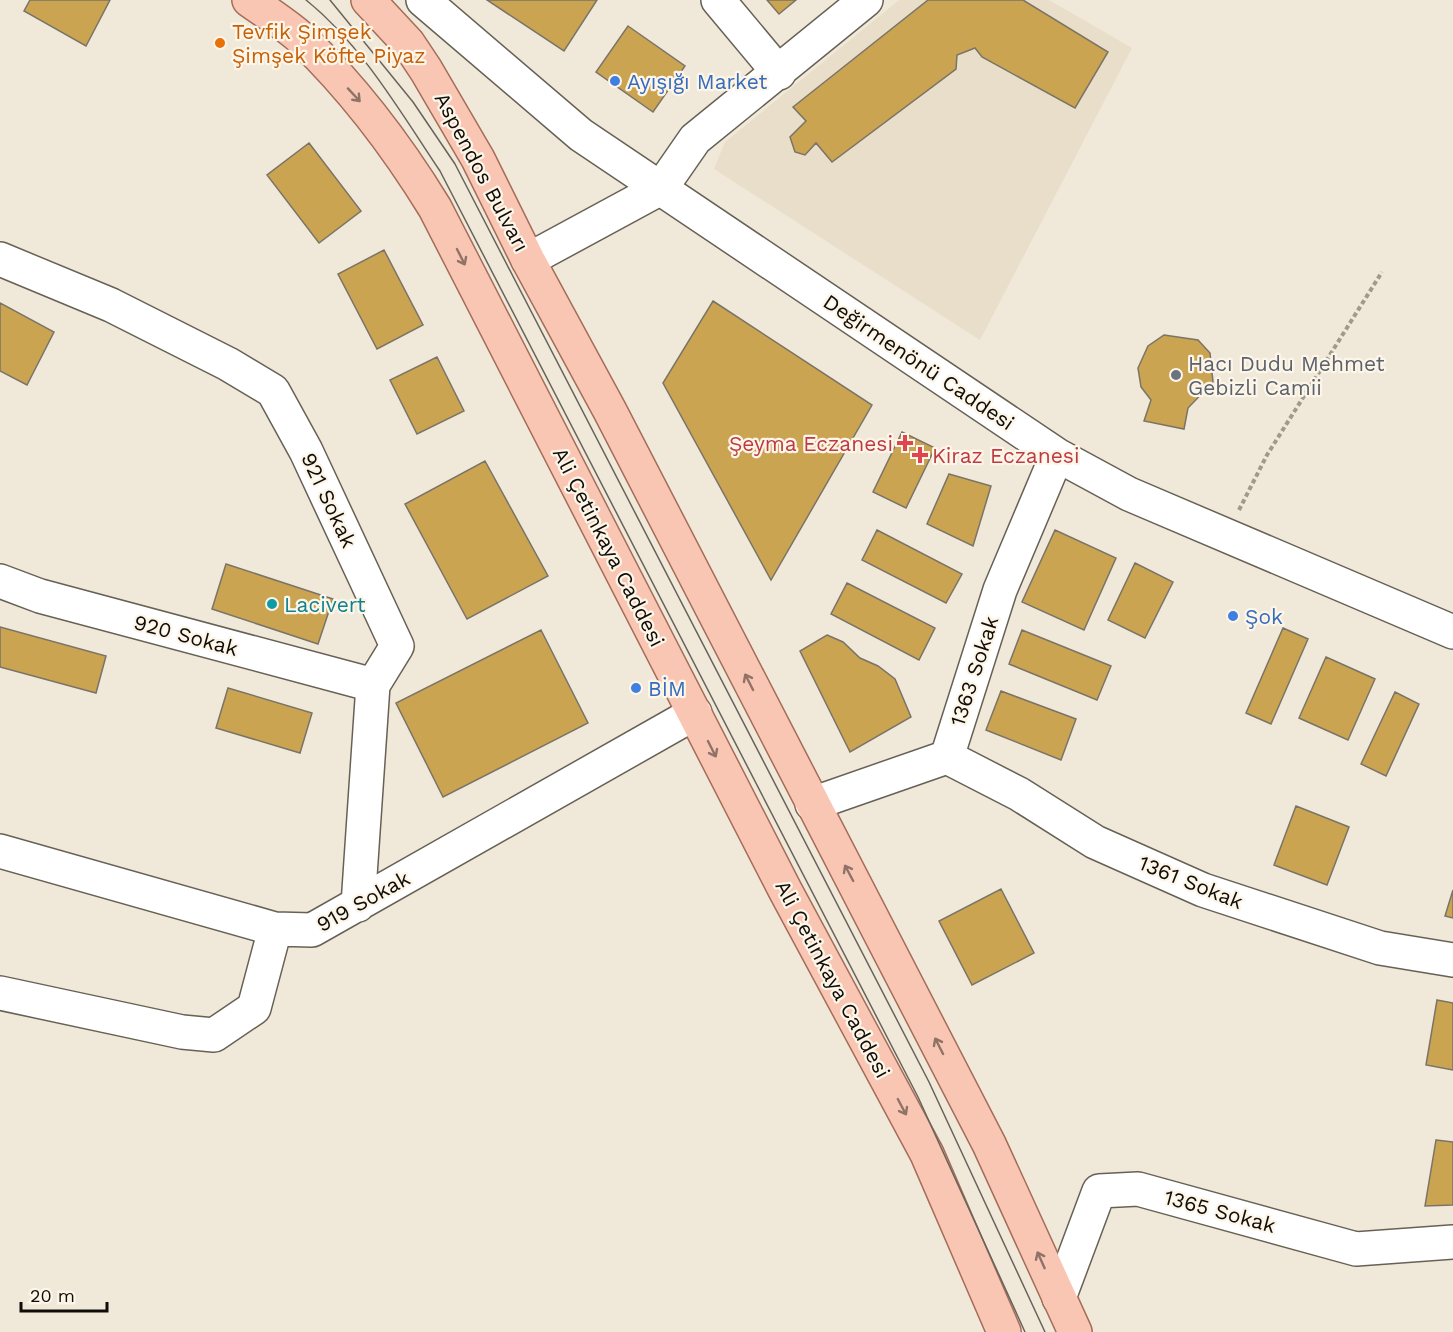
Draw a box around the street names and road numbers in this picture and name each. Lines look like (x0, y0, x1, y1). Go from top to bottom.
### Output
street label: Aspendos Bulvarı (430, 88, 534, 256)
street label: Değirmenönü Caddesi (819, 289, 1019, 435)
street label: Ali Çetinkaya Caddesi (548, 443, 670, 651)
street label: 921 Sokak (296, 448, 362, 552)
street label: 920 Sokak (131, 609, 241, 661)
street label: 1363 Sokak (944, 613, 1004, 729)
street label: 1361 Sokak (1135, 850, 1247, 914)
street label: 919 Sokak (312, 865, 414, 937)
street label: Ali Çetinkaya Caddesi (770, 876, 896, 1082)
street label: 1365 Sokak (1162, 1184, 1278, 1238)

